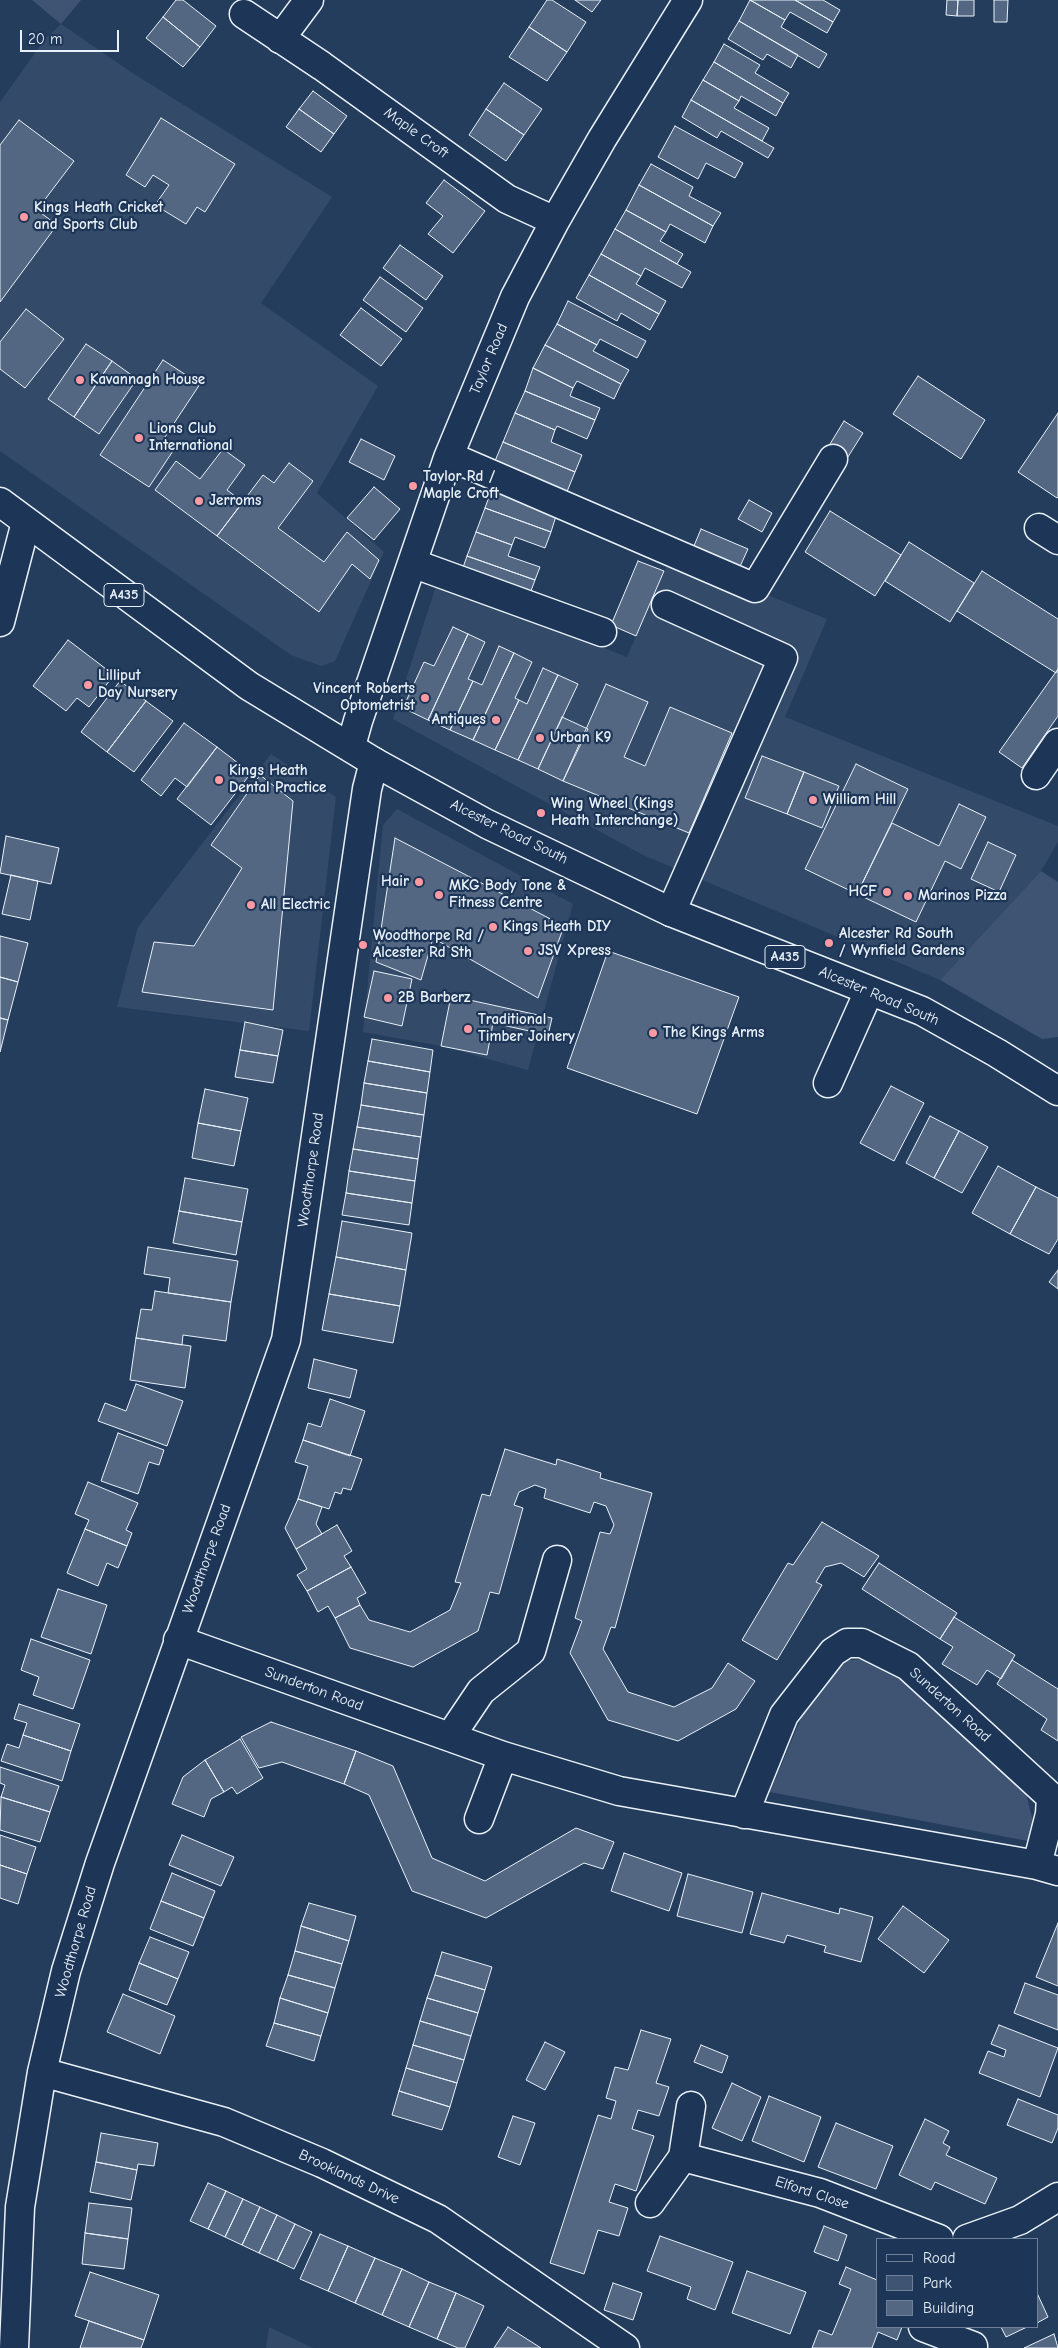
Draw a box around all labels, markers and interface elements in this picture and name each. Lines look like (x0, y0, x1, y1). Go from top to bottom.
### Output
scale bar (22, 20, 121, 52)
text: 20 m (28, 30, 62, 48)
street label: Maple Croft (380, 104, 452, 162)
place label: Kings Heath Cricket and Sports Club (34, 199, 163, 234)
marker: Kings Heath Cricket and Sports Club (18, 211, 30, 223)
street label: Taylor Road (466, 321, 512, 397)
place label: Kavannagh House (90, 371, 205, 389)
marker: Kavannagh House (74, 374, 86, 386)
place label: Lions Club International (149, 420, 233, 455)
marker: Lions Club International (133, 432, 145, 444)
place label: Taylor Rd / Maple Croft (423, 468, 499, 503)
marker: Taylor Rd / Maple Croft (407, 480, 419, 492)
place label: Jerroms (209, 492, 261, 510)
marker: Jerroms (193, 495, 205, 507)
road number: A435 (104, 584, 144, 606)
place label: Lilliput Day Nursery (98, 667, 177, 702)
marker: Lilliput Day Nursery (82, 679, 94, 691)
place label: Vincent Roberts Optometrist (313, 680, 415, 715)
marker: Vincent Roberts Optometrist (419, 692, 431, 704)
place label: Antiques (432, 711, 486, 729)
marker: Antiques (490, 714, 502, 726)
place label: Urban K9 (550, 729, 611, 747)
marker: Urban K9 (534, 732, 546, 744)
place label: Kings Heath Dental Practice (229, 762, 326, 797)
marker: Kings Heath Dental Practice (213, 774, 225, 786)
place label: William Hill (823, 791, 896, 809)
marker: William Hill (807, 794, 819, 806)
place label: Wing Wheel (Kings Heath Interchange) (551, 795, 678, 830)
street label: Alcester Road South (447, 796, 571, 868)
marker: Wing Wheel (Kings Heath Interchange) (535, 807, 547, 819)
place label: Hair (381, 873, 409, 891)
marker: Hair (413, 876, 425, 888)
place label: MKG Body Tone & Fitness Centre (449, 877, 566, 912)
place label: HCF (849, 883, 877, 901)
marker: HCF (881, 886, 893, 898)
place label: Marinos Pizza (918, 887, 1007, 905)
marker: MKG Body Tone & Fitness Centre (433, 889, 445, 901)
marker: Marinos Pizza (902, 890, 914, 902)
place label: All Electric (261, 896, 330, 914)
marker: All Electric (245, 899, 257, 911)
place label: Kings Heath DIY (503, 918, 611, 936)
marker: Kings Heath DIY (487, 921, 499, 933)
place label: Alcester Rd South / Wynfield Gardens (839, 925, 965, 960)
place label: Woodthorpe Rd / Alcester Rd Sth (373, 927, 484, 962)
marker: Alcester Rd South / Wynfield Gardens (823, 937, 835, 949)
marker: Woodthorpe Rd / Alcester Rd Sth (357, 939, 369, 951)
place label: JSV Xpress (538, 942, 611, 960)
marker: JSV Xpress (522, 945, 534, 957)
road number: A435 (765, 946, 805, 969)
street label: Alcester Road South (816, 963, 942, 1029)
place label: 2B Barberz (398, 989, 471, 1007)
marker: 2B Barberz (382, 992, 394, 1004)
place label: Traditional Timber Joinery (478, 1011, 575, 1046)
marker: Traditional Timber Joinery (462, 1023, 474, 1035)
place label: The Kings Arms (663, 1024, 764, 1042)
marker: The Kings Arms (647, 1027, 659, 1039)
street label: Woodthorpe Road (294, 1112, 328, 1228)
street label: Woodthorpe Road (179, 1502, 235, 1616)
street label: Sunderton Road (262, 1663, 366, 1715)
street label: Sunderton Road (906, 1664, 994, 1746)
street label: Woodthorpe Road (51, 1884, 101, 2000)
street label: Brooklands Drive (296, 2146, 402, 2208)
street label: Elford Close (773, 2173, 851, 2213)
legend (876, 2238, 1038, 2328)
text: Road (923, 2249, 955, 2267)
text: Park (923, 2274, 952, 2292)
text: Building (923, 2299, 974, 2317)

